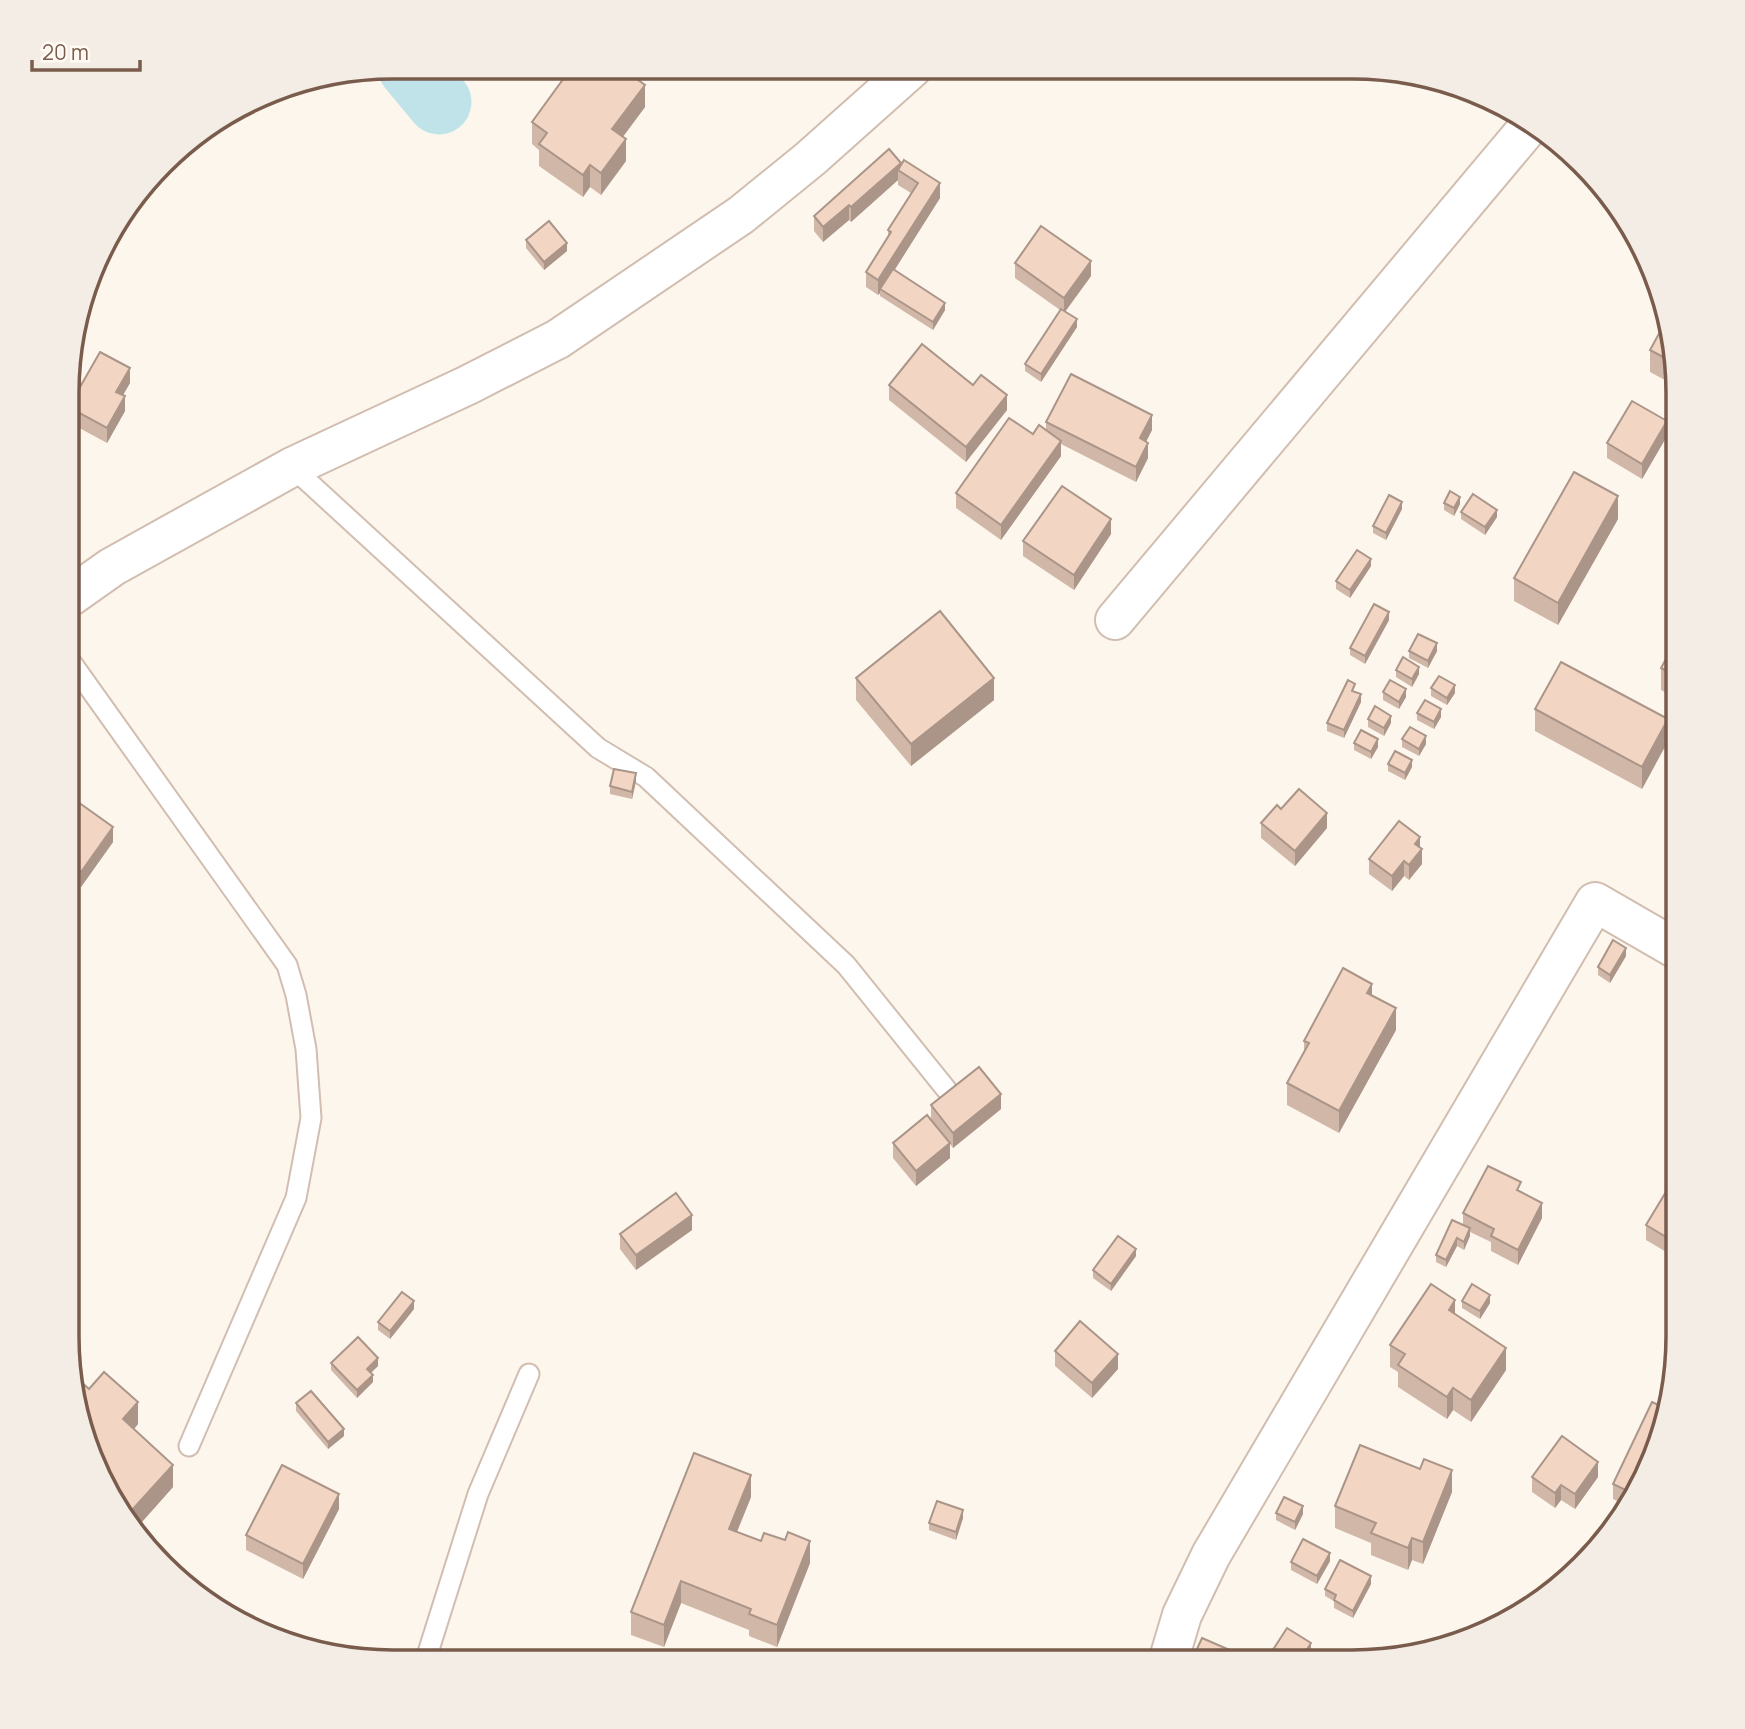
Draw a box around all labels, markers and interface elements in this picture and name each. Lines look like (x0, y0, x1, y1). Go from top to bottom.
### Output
scale bar (32, 28, 140, 72)
text: 20 m (42, 38, 89, 66)

